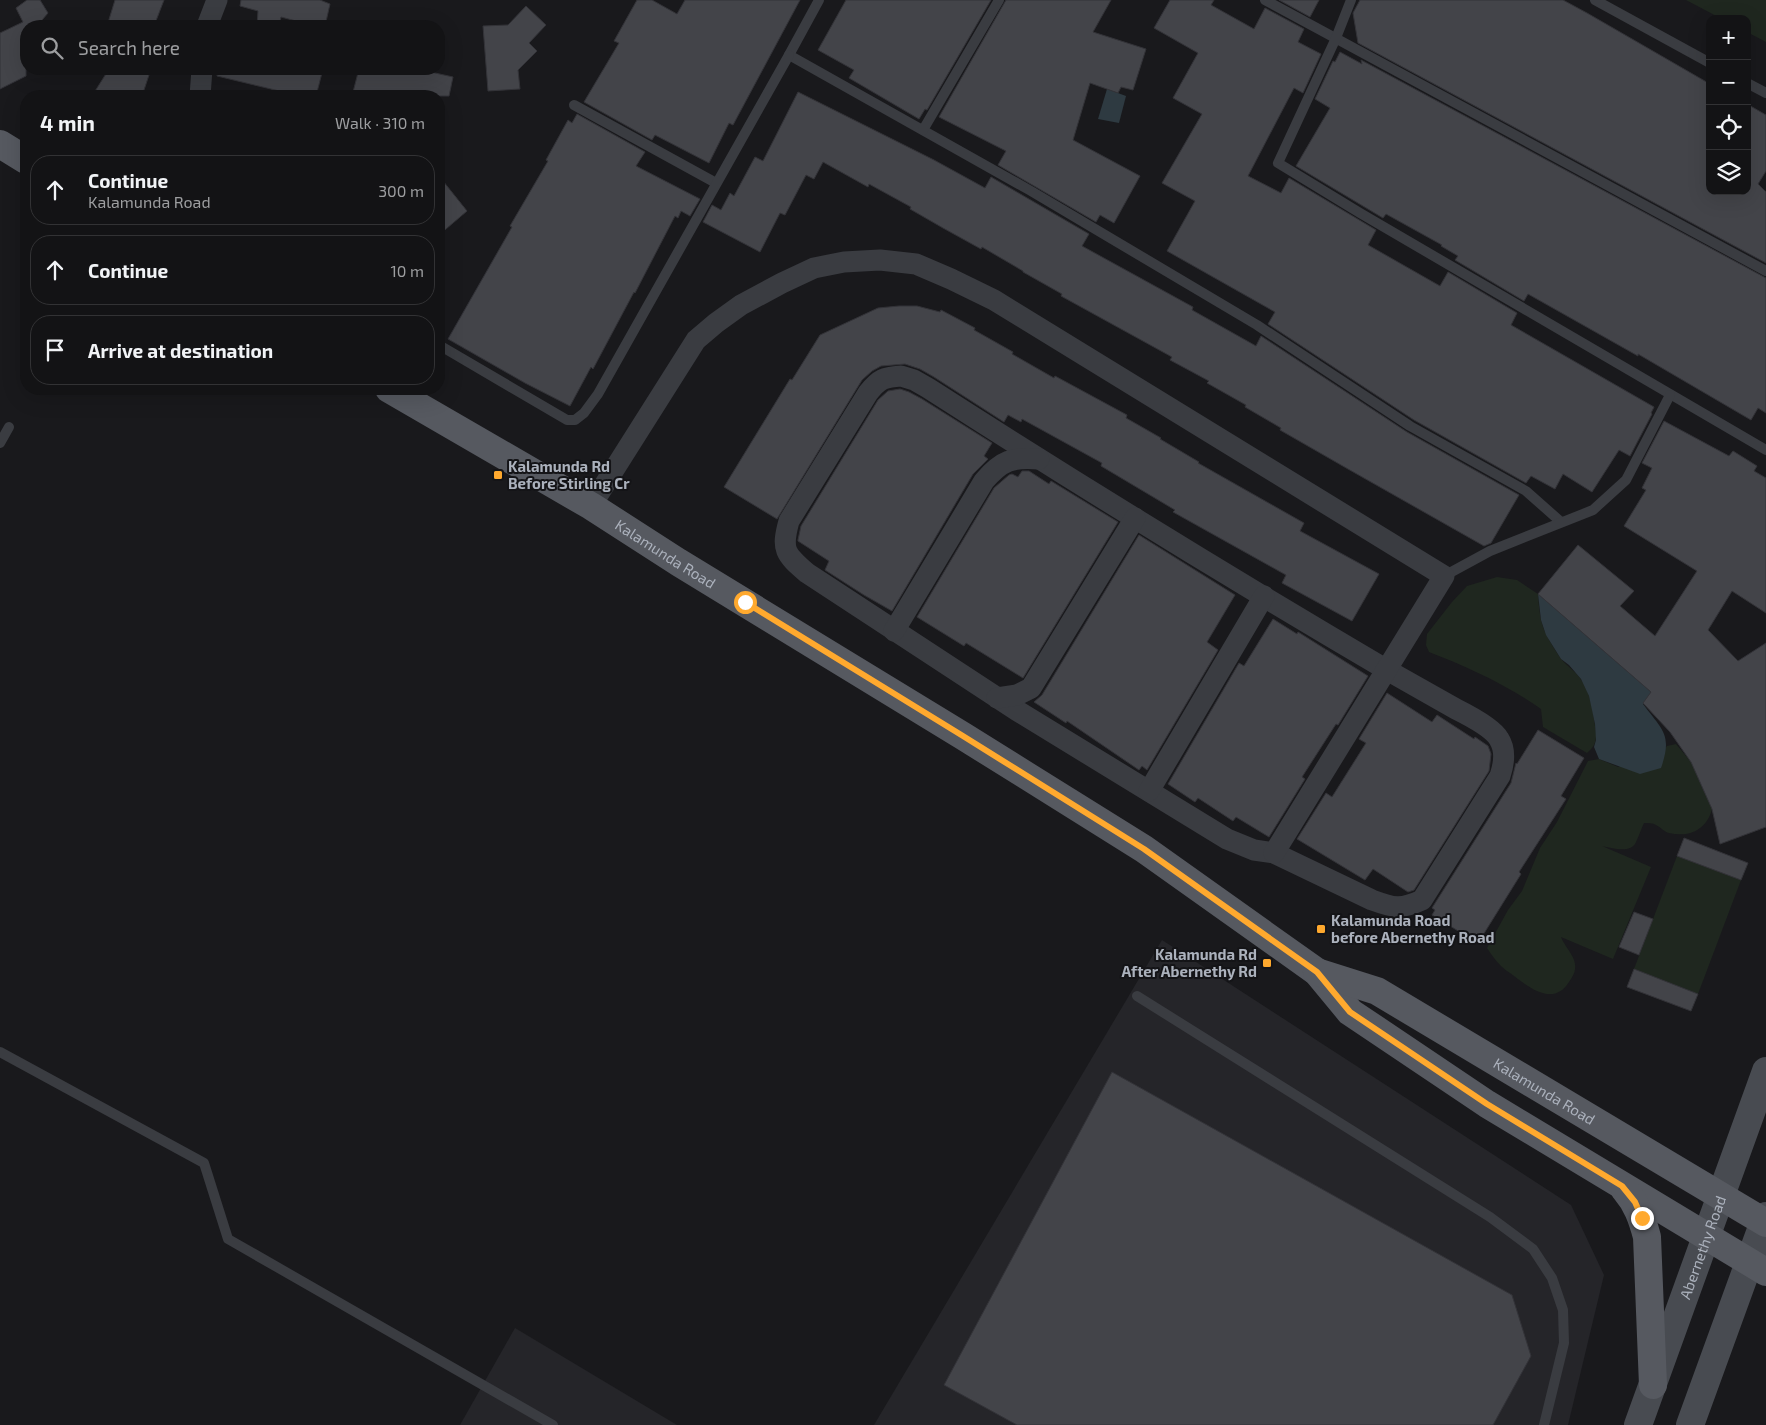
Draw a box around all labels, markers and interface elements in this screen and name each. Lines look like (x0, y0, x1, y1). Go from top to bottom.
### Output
map controls (1706, 15, 1751, 195)
button: + (1706, 15, 1751, 60)
search box (20, 20, 445, 75)
icon: search (38, 34, 66, 62)
text: Search here (78, 36, 180, 59)
button: − (1706, 60, 1751, 105)
button: locate (1706, 105, 1751, 150)
text: 4 min (40, 110, 95, 135)
text: Walk · 310 m (335, 113, 425, 132)
button: layers (1706, 150, 1751, 195)
text: Continue (88, 169, 168, 192)
icon: ahead (41, 176, 69, 204)
text: 300 m (378, 181, 424, 200)
text: Kalamunda Road (88, 192, 211, 211)
icon: ahead (41, 256, 69, 284)
text: Continue (88, 259, 168, 282)
text: 10 m (390, 261, 424, 280)
icon: arrive (41, 336, 69, 364)
text: Arrive at destination (88, 339, 273, 362)
place label: Kalamunda Rd Before Stirling Cr (508, 457, 630, 492)
marker: Kalamunda Rd Before Stirling Cr (492, 469, 504, 481)
street label: Kalamunda Road (612, 515, 719, 592)
route start (734, 591, 757, 614)
place label: Kalamunda Road before Abernethy Road (1331, 911, 1494, 947)
marker: Kalamunda Road before Abernethy Road (1315, 923, 1327, 935)
place label: Kalamunda Rd After Abernethy Rd (1121, 945, 1257, 981)
marker: Kalamunda Rd After Abernethy Rd (1261, 957, 1273, 969)
street label: Kalamunda Road (1491, 1054, 1599, 1128)
street label: Abernethy Road (1675, 1193, 1729, 1301)
route end (1631, 1207, 1654, 1230)

